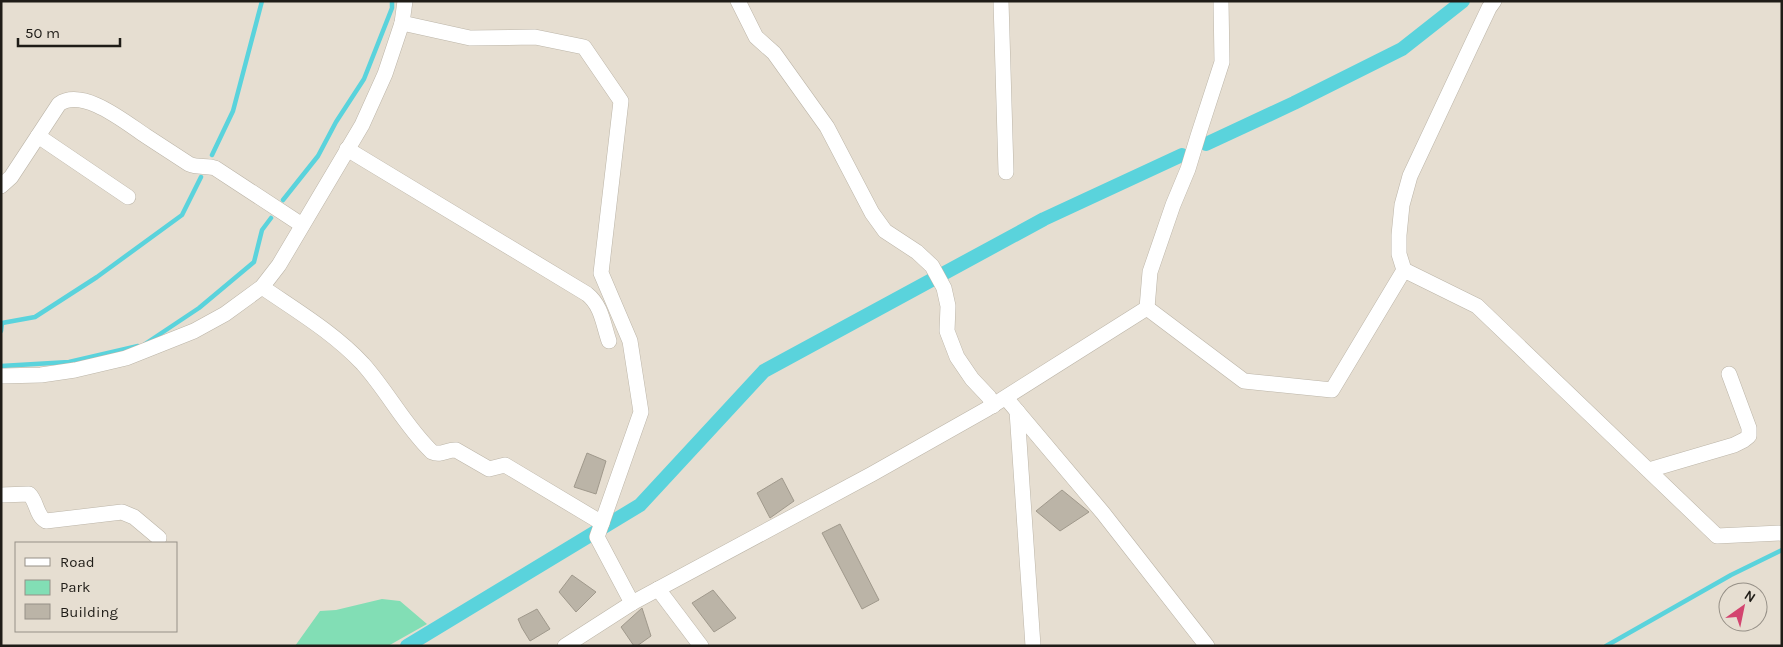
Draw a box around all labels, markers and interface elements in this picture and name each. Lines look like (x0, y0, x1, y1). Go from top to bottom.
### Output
scale bar (18, 15, 120, 47)
text: 50 m (25, 24, 60, 42)
legend (15, 542, 178, 632)
text: Road (60, 553, 95, 571)
text: Park (60, 578, 90, 596)
north arrow (1718, 582, 1768, 632)
text: N (1741, 587, 1759, 606)
text: Building (60, 603, 118, 621)

